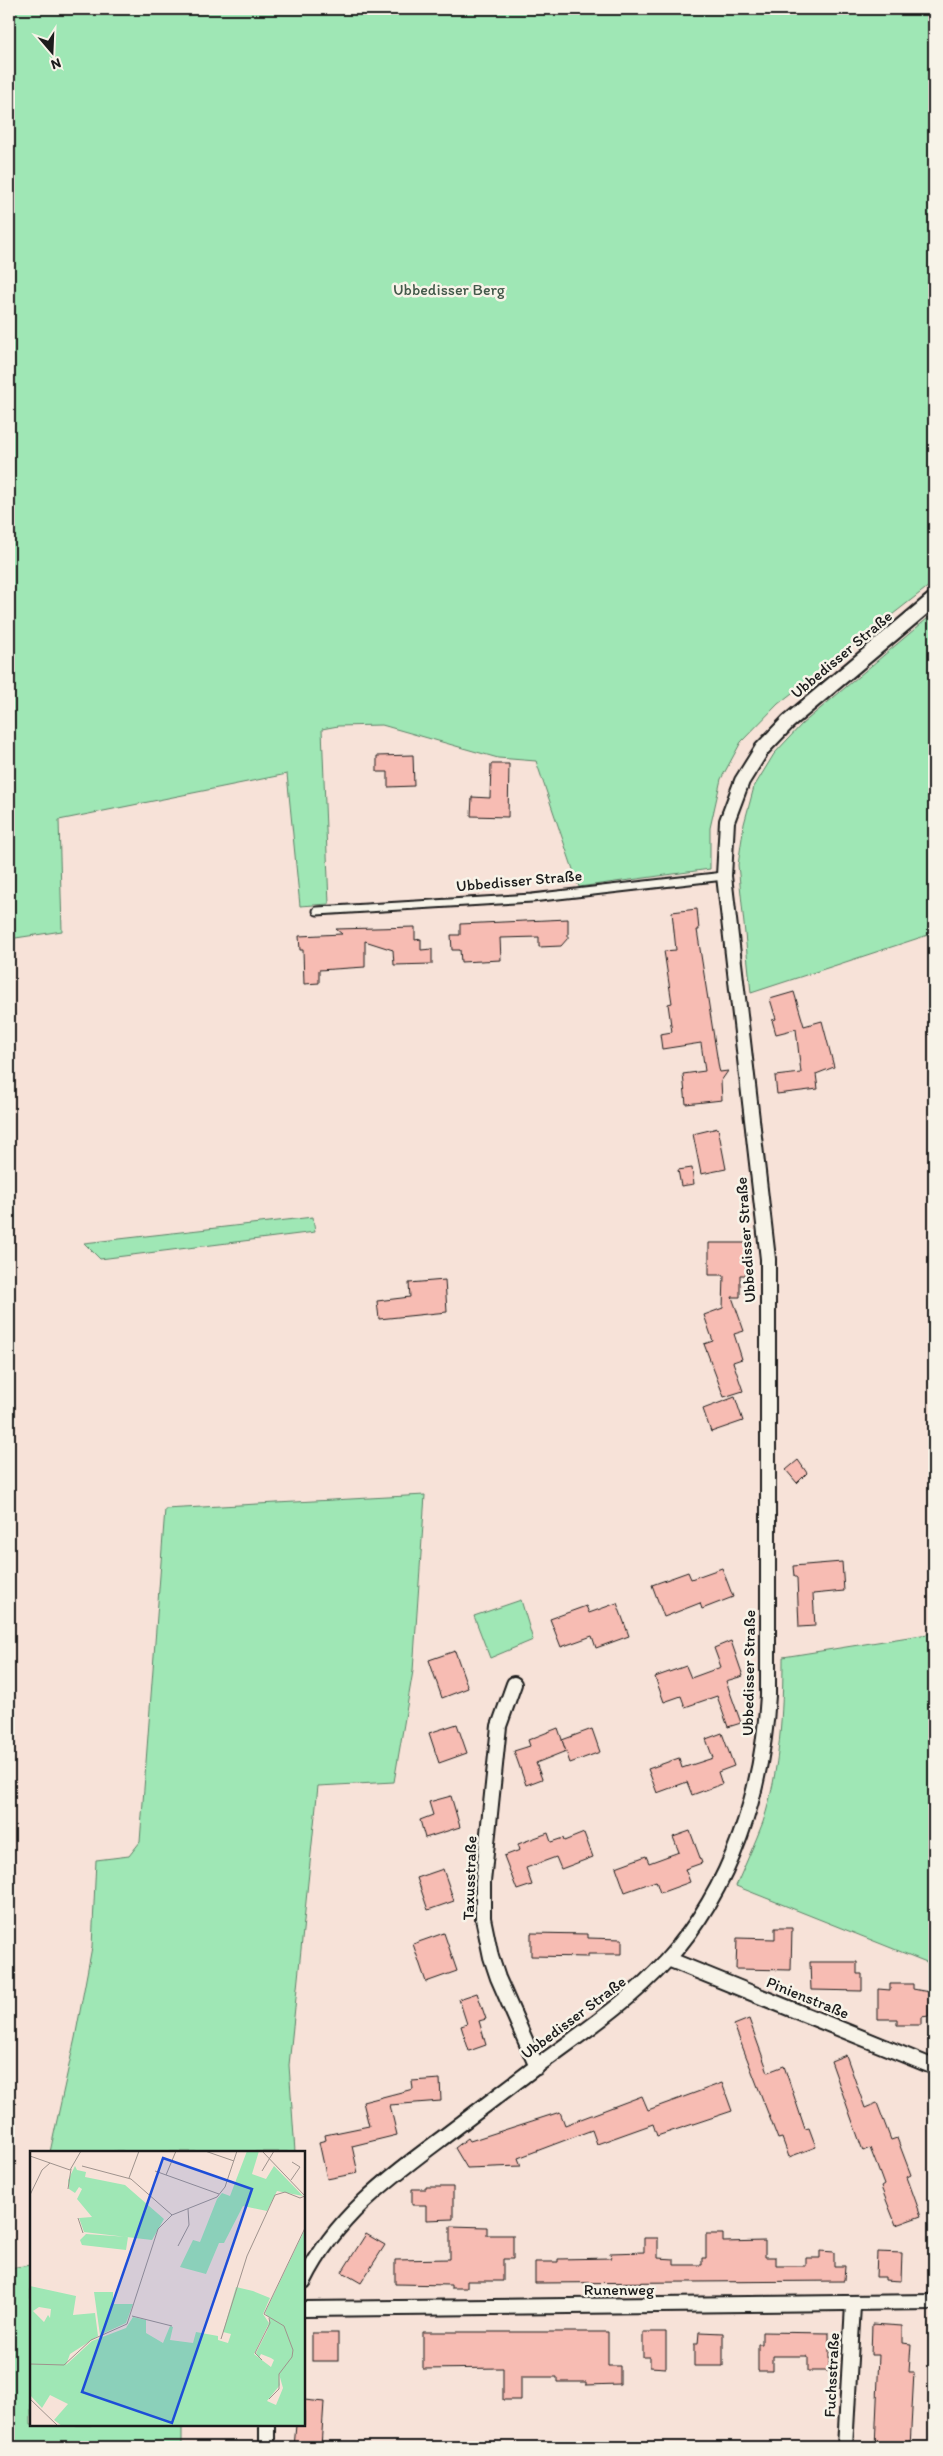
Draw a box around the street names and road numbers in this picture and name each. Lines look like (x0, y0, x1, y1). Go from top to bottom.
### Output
street label: Ubbedisser Straße (787, 606, 896, 702)
street label: Ubbedisser Straße (455, 866, 583, 895)
street label: Ubbedisser Straße (732, 1176, 759, 1304)
street label: Ubbedisser Straße (738, 1610, 759, 1736)
street label: Taxusstraße (459, 1835, 480, 1921)
street label: Ubbedisser Straße (517, 1972, 629, 2063)
street label: Pinienstraße (764, 1972, 852, 2023)
street label: Runenweg (584, 2280, 655, 2299)
street label: Fuchsstraße (820, 2332, 843, 2418)

